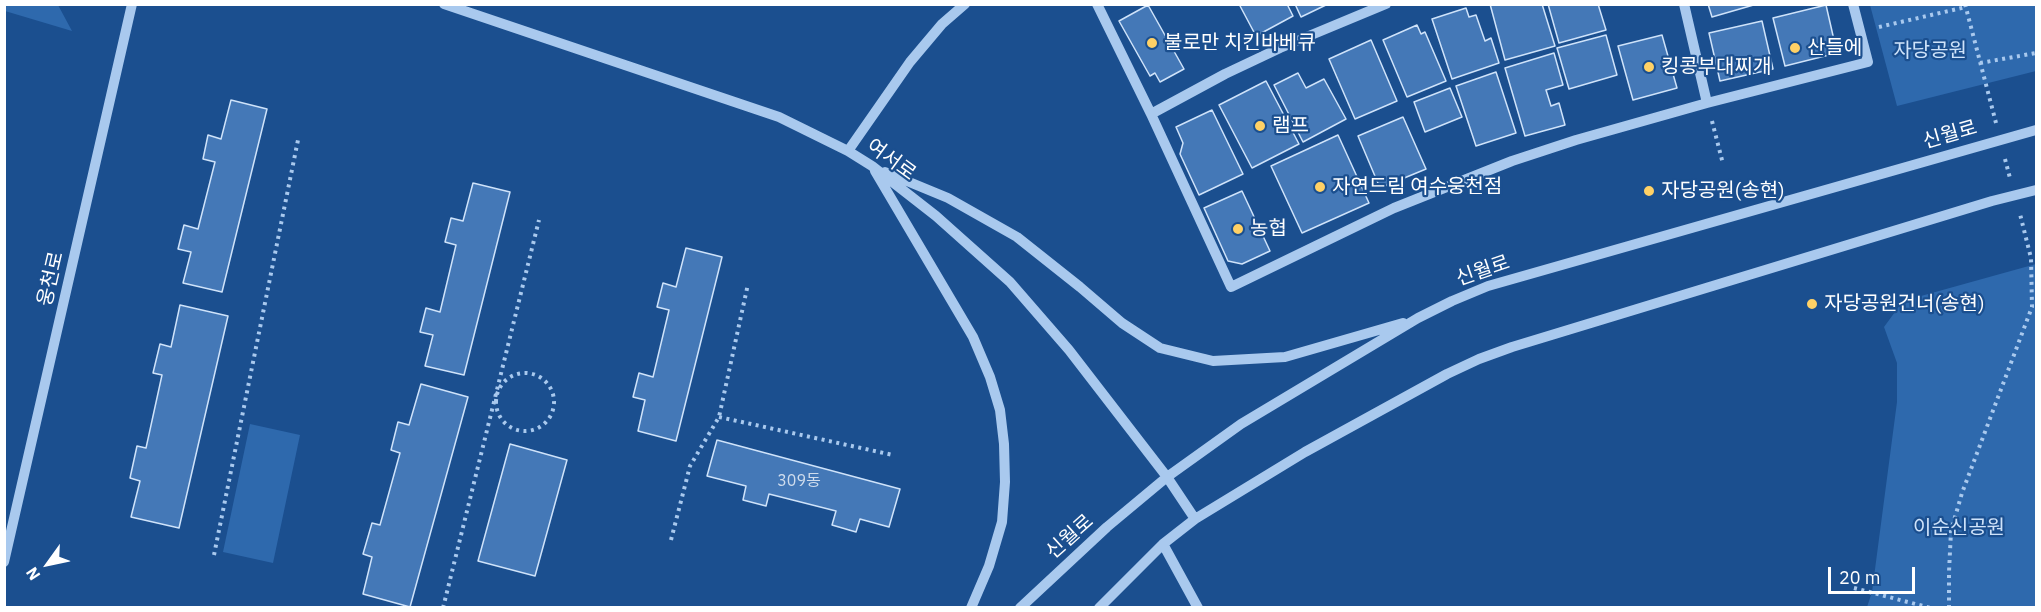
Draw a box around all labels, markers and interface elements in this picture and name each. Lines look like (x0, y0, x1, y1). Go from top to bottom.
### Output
place label: 불로만 치킨바베큐 (1164, 31, 1316, 55)
marker: 불로만 치킨바베큐 (1145, 36, 1159, 50)
place label: 산들에 (1807, 36, 1862, 60)
park label: 자당공원 (1893, 39, 1967, 63)
marker: 산들에 (1788, 41, 1802, 55)
place label: 킹콩부대찌개 (1661, 55, 1771, 79)
marker: 킹콩부대찌개 (1642, 60, 1656, 74)
place label: 램프 (1272, 114, 1309, 138)
street label: 신월로 (1920, 116, 1980, 154)
marker: 램프 (1253, 119, 1267, 133)
street label: 여서로 (862, 134, 920, 186)
place label: 자연드림 여수웅천점 (1332, 175, 1502, 199)
place label: 자당공원(송현) (1661, 179, 1785, 203)
marker: 자연드림 여수웅천점 (1313, 180, 1327, 194)
marker: 자당공원(송현) (1642, 184, 1656, 198)
place label: 농협 (1250, 217, 1287, 241)
marker: 농협 (1231, 222, 1245, 236)
street label: 웅천로 (33, 249, 69, 309)
street label: 신월로 (1453, 251, 1513, 291)
place label: 자당공원건너(송현) (1824, 292, 1985, 316)
marker: 자당공원건너(송현) (1805, 297, 1819, 311)
house number: 309동 (777, 471, 821, 491)
street label: 신월로 (1041, 510, 1099, 564)
park label: 이순신공원 (1913, 516, 2005, 540)
north arrow (18, 534, 78, 594)
scale bar (1831, 555, 1918, 593)
text: N (21, 563, 44, 584)
text: 20 m (1839, 566, 1881, 589)

